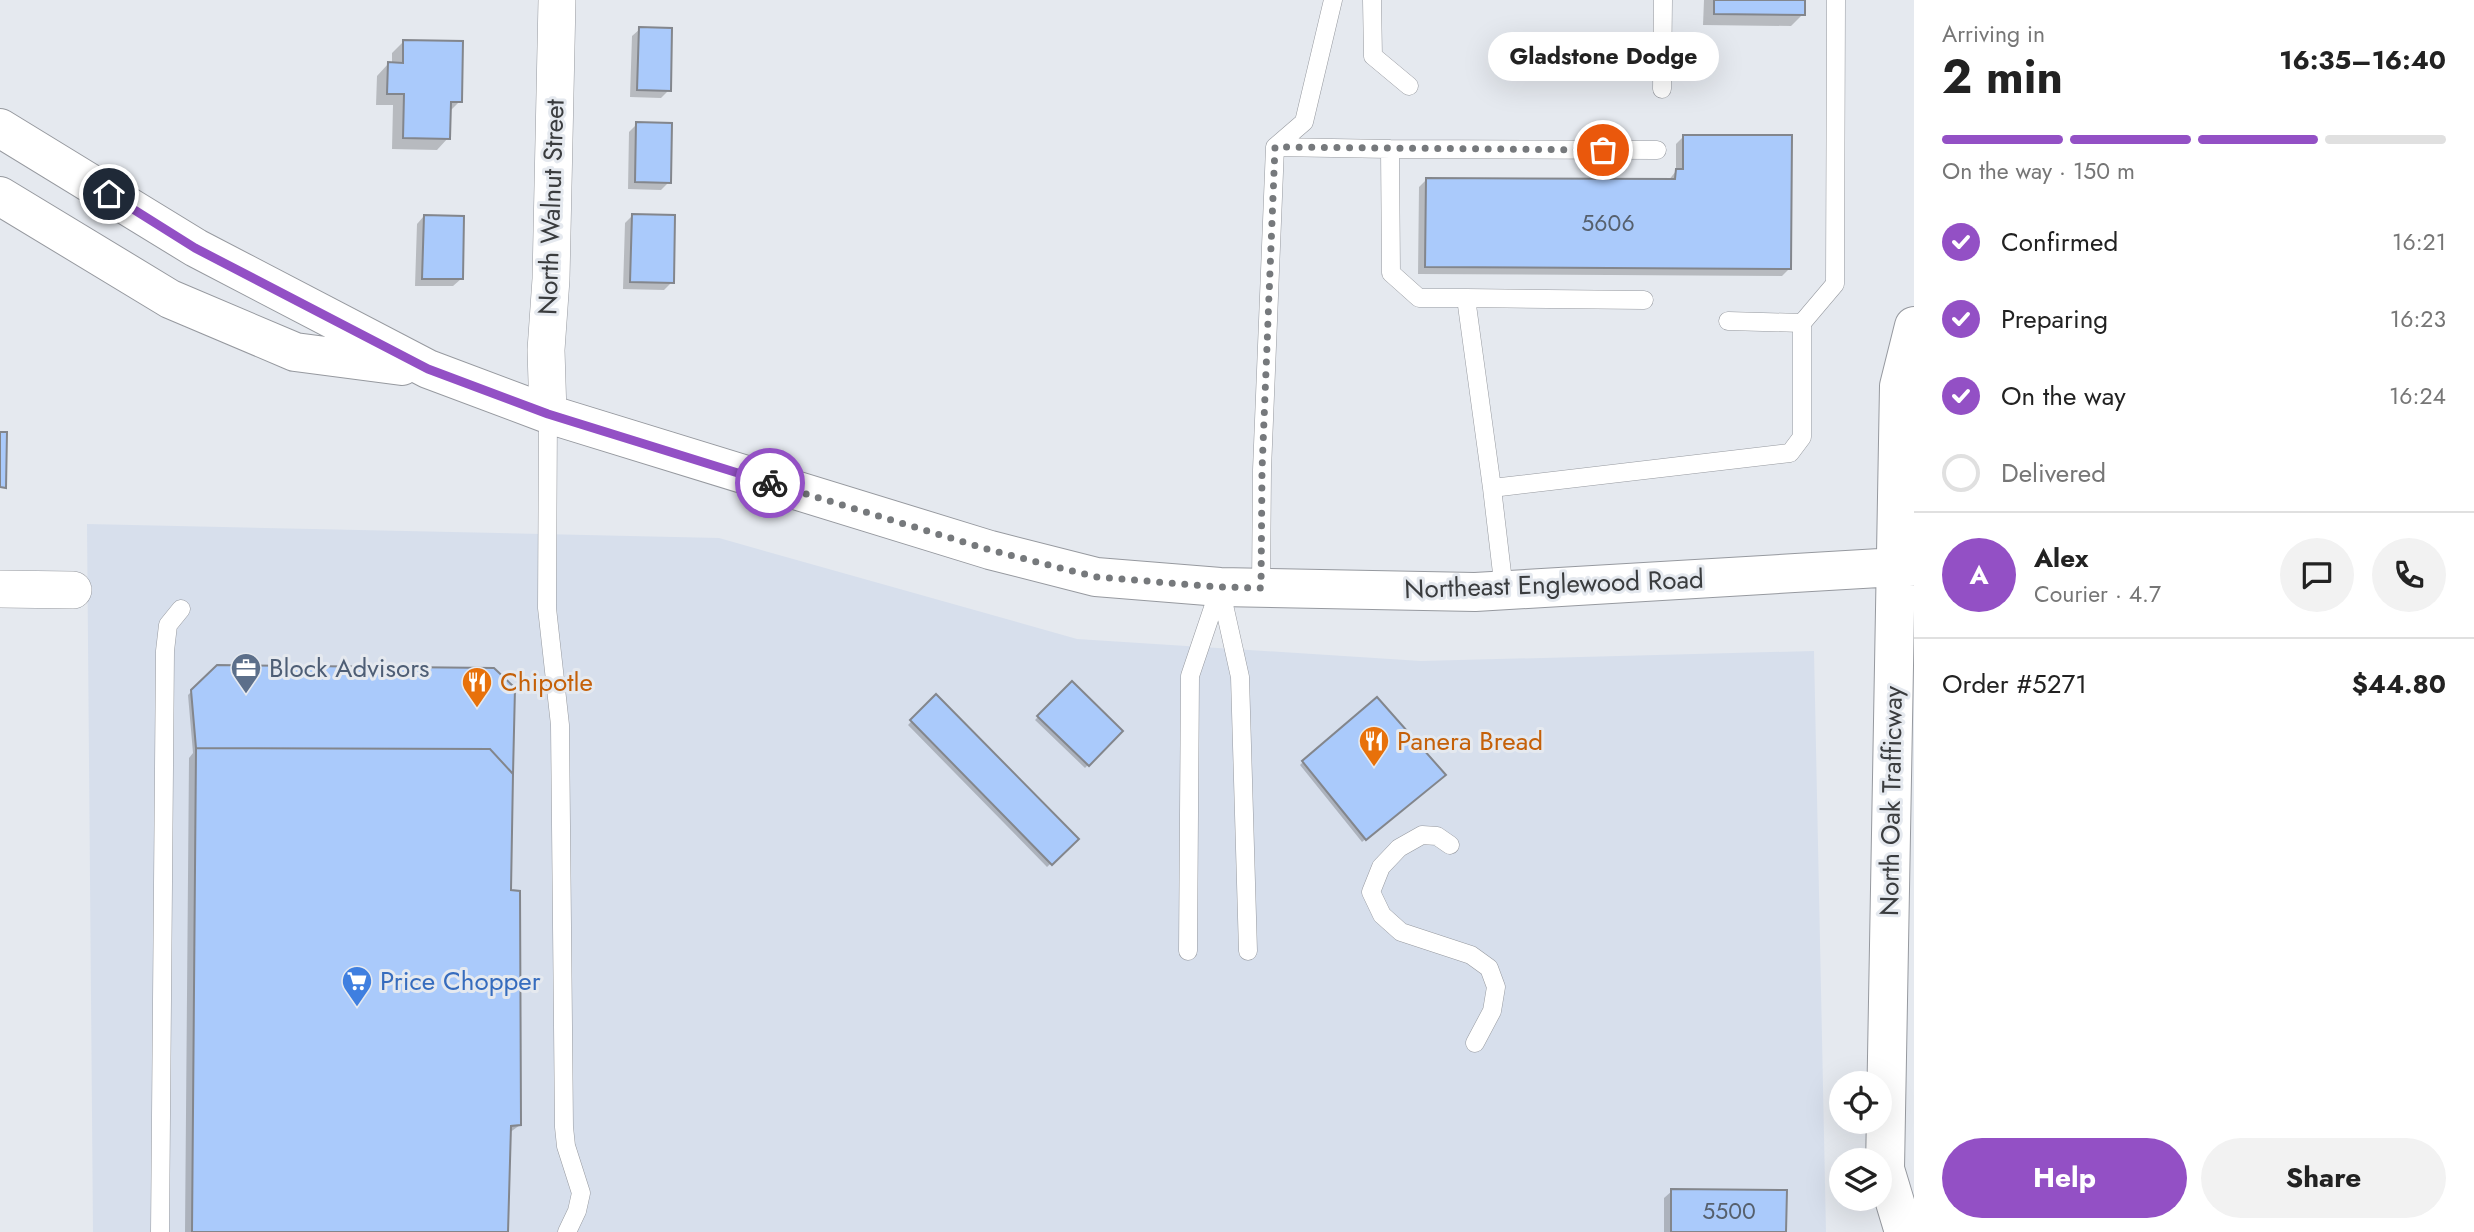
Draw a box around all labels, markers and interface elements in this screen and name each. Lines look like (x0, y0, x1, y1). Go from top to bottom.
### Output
text: Arriving in (1942, 17, 2045, 51)
callout: Gladstone Dodge (1488, 31, 1718, 80)
text: Gladstone Dodge (1509, 39, 1698, 73)
text: 16:35–16:40 (2279, 41, 2446, 79)
text: 2 min (1942, 44, 2063, 110)
street label: North Walnut Street (528, 98, 574, 316)
pin (1573, 120, 1633, 180)
icon: bag (1584, 131, 1622, 169)
text: On the way · 150 m (1942, 154, 2135, 188)
pin (79, 164, 139, 224)
icon: home (90, 175, 128, 213)
house number: 5606 (1581, 206, 1635, 240)
icon: check (1942, 223, 1980, 261)
text: Confirmed (2001, 223, 2118, 261)
text: 16:21 (2392, 225, 2446, 259)
icon: check (1942, 300, 1980, 338)
text: Preparing (2001, 300, 2108, 338)
text: 16:23 (2390, 302, 2446, 336)
icon: check (1942, 377, 1980, 415)
text: On the way (2001, 377, 2126, 415)
text: 16:24 (2389, 379, 2446, 413)
courier (735, 448, 805, 518)
text: Delivered (2001, 454, 2106, 492)
icon: bike (751, 464, 789, 502)
button: chat (2280, 538, 2354, 612)
button: phone (2372, 538, 2446, 612)
text: Alex (2034, 539, 2088, 577)
text: A (1969, 556, 1989, 594)
street label: Northeast Englewood Road (1404, 560, 1704, 608)
text: Courier · 4.7 (2034, 577, 2161, 611)
place label: Block Advisors (269, 649, 430, 687)
office icon: Block Advisors (229, 651, 263, 695)
place label: Chipotle (500, 663, 593, 701)
restaurant icon: Chipotle (460, 665, 494, 709)
text: Order #5271 (1942, 665, 2087, 703)
text: $44.80 (2352, 665, 2446, 703)
street label: North Oak Trafficway (1870, 685, 1912, 916)
place label: Panera Bread (1397, 722, 1543, 760)
restaurant icon: Panera Bread (1357, 724, 1391, 768)
place label: Price Chopper (380, 962, 541, 1000)
supermarket icon: Price Chopper (340, 964, 374, 1008)
map controls (1829, 1071, 1892, 1211)
button: locate (1829, 1071, 1892, 1134)
button: Help (1942, 1138, 2187, 1218)
button: Share (2201, 1138, 2446, 1218)
button: layers (1829, 1148, 1892, 1211)
house number: 5500 (1702, 1194, 1756, 1228)

